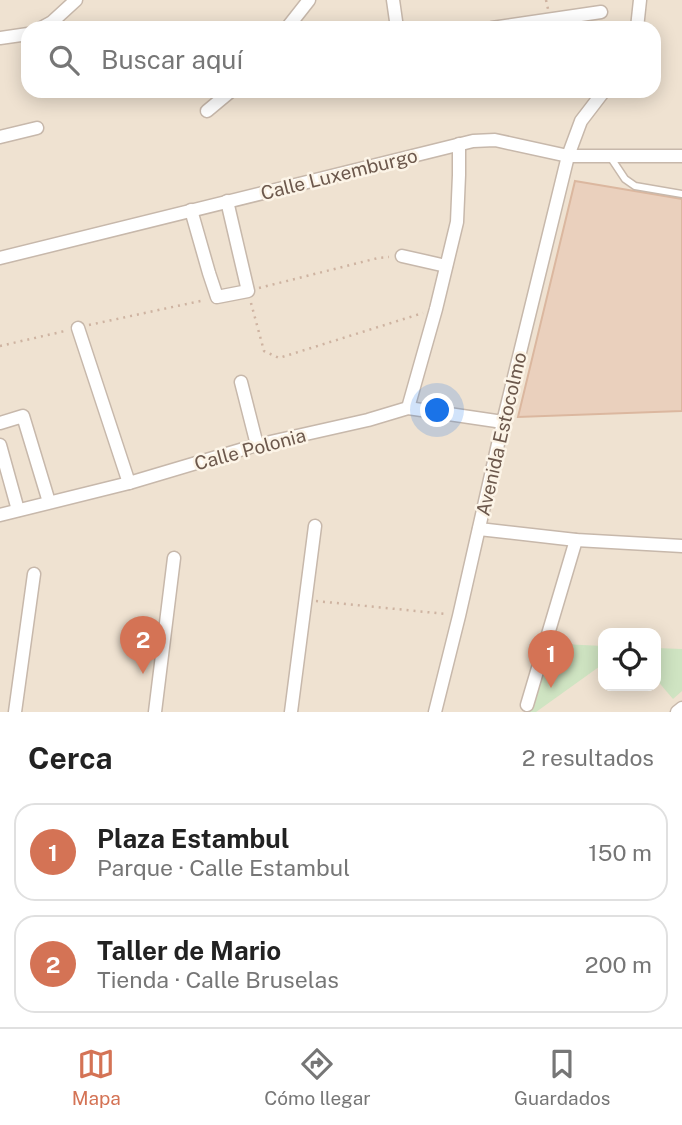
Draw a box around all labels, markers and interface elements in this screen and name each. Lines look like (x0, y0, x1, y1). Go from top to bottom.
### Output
search box (21, 21, 661, 98)
icon: search (45, 41, 83, 79)
text: Buscar aquí (101, 44, 243, 75)
street label: Calle Luxemburgo (258, 144, 420, 204)
street label: Avenida Estocolmo (471, 350, 531, 518)
your location (420, 393, 454, 427)
street label: Calle Polonia (192, 424, 308, 474)
pin: 2 (120, 616, 166, 674)
map controls (598, 628, 661, 691)
button: locate (598, 628, 661, 691)
pin: 1 (528, 630, 574, 688)
text: Cerca (28, 740, 113, 776)
text: 2 resultados (522, 744, 654, 771)
text: Plaza Estambul (97, 823, 289, 854)
text: 1 (48, 839, 58, 866)
text: 150 m (588, 839, 652, 866)
text: Parque · Calle Estambul (97, 854, 350, 881)
text: Taller de Mario (97, 935, 281, 966)
text: 2 (46, 951, 60, 978)
text: 200 m (585, 951, 652, 978)
text: Tienda · Calle Bruselas (97, 966, 339, 993)
tab: Mapa (72, 1045, 121, 1109)
tab: Cómo llegar (264, 1045, 371, 1109)
tab: Guardados (514, 1045, 610, 1109)

